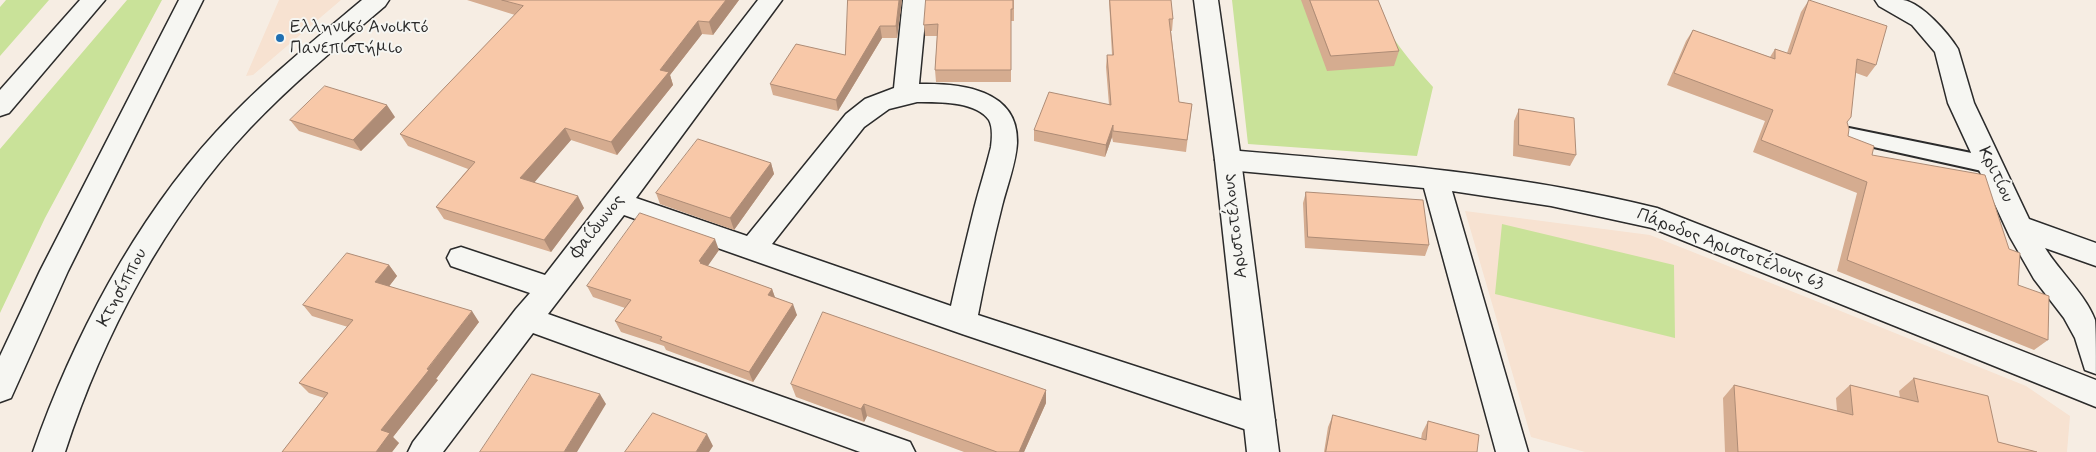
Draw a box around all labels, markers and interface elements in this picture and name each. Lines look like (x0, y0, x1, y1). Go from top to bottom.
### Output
place label: Ελληνικό Ανοικτό Πανεπιστήμιο (290, 17, 429, 59)
marker: Ελληνικό Ανοικτό Πανεπιστήμιο (274, 32, 286, 44)
street label: Κριτίου (1972, 144, 2018, 206)
street label: Αριστοτέλους (1219, 172, 1253, 280)
street label: Φαίδωνος (566, 191, 630, 263)
street label: Πάροδος Αριστοτέλους 63 (1633, 204, 1827, 296)
street label: Κτησίππου (93, 245, 153, 331)

